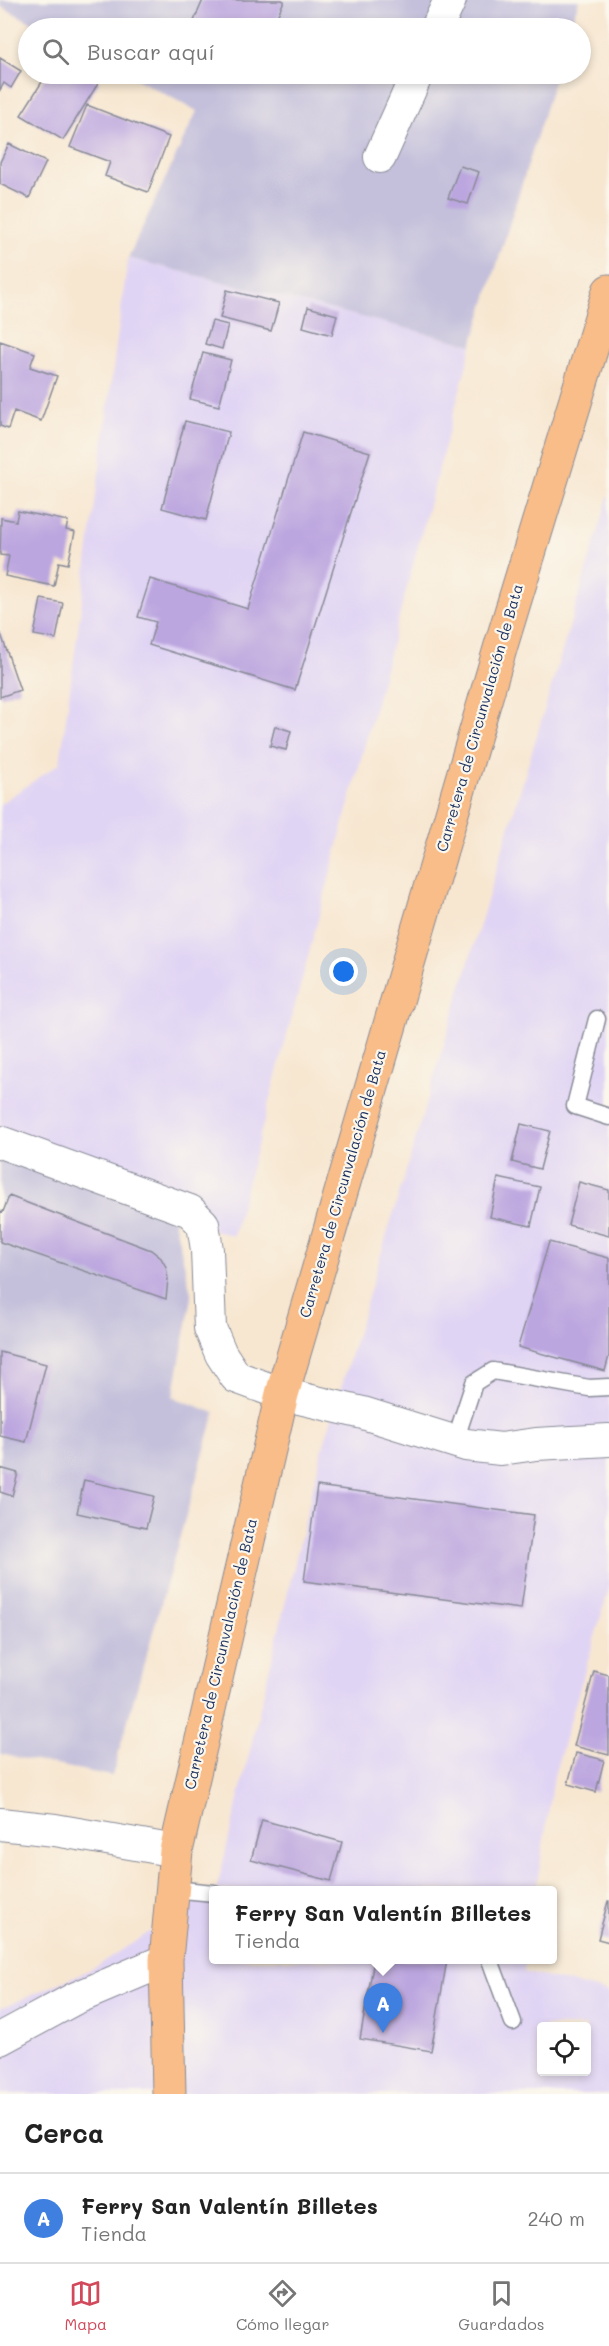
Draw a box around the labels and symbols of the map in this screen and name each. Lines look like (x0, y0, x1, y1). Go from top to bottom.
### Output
street label: Carretera de Circunvalación de Bata (431, 581, 527, 854)
your location (329, 957, 358, 986)
street label: Carretera de Circunvalación de Bata (294, 1047, 390, 1320)
street label: Carretera de Circunvalación de Bata (179, 1516, 261, 1791)
pin: A (364, 1984, 403, 2033)

